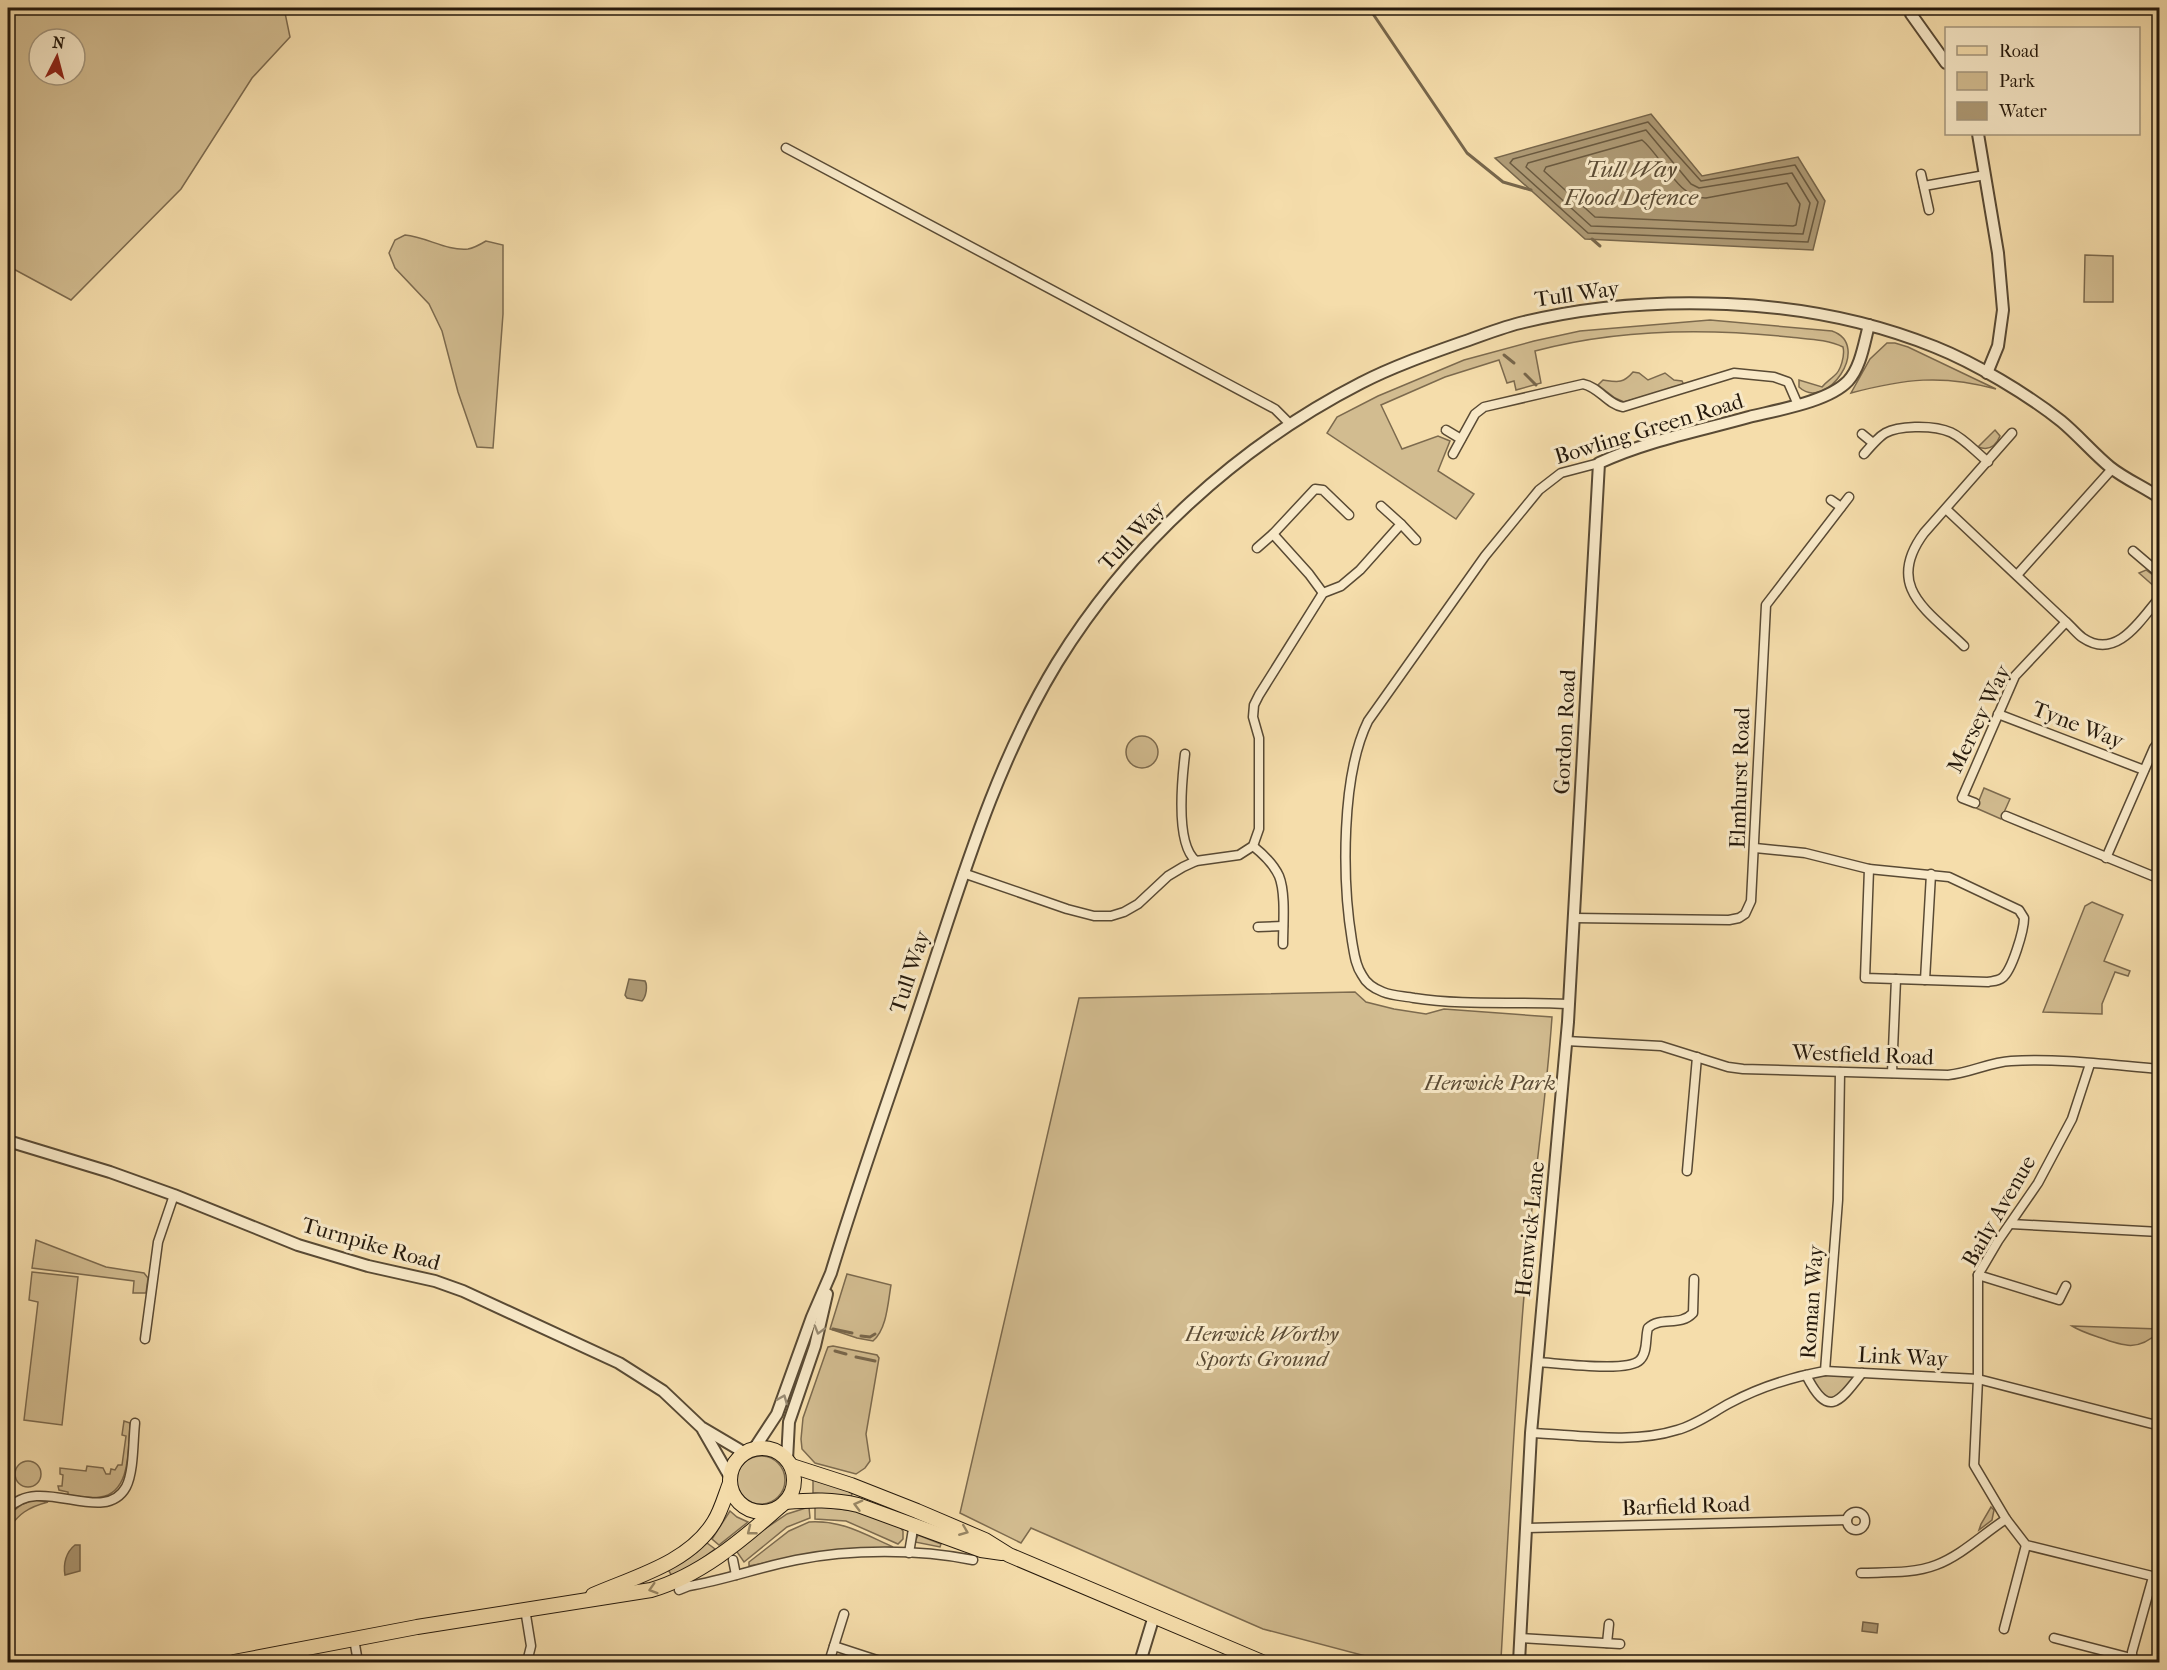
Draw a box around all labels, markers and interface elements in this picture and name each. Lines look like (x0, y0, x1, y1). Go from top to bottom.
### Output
north arrow (27, 27, 87, 87)
legend (1945, 27, 2140, 135)
text: N (51, 32, 66, 53)
text: Road (1999, 41, 2039, 62)
text: Park (1999, 71, 2036, 92)
text: Water (1998, 101, 2047, 122)
water label: Tull Way Flood Defence (1563, 155, 1699, 211)
street label: Tull Way (1533, 275, 1622, 313)
street label: Bowling Green Road (1551, 388, 1748, 470)
street label: Tull Way (1093, 495, 1171, 576)
street label: Mersey Way (1942, 660, 2017, 777)
street label: Gordon Road (1549, 668, 1581, 795)
street label: Tyne Way (2029, 696, 2129, 755)
street label: Elmhurst Road (1725, 706, 1755, 849)
street label: Tull Way (884, 926, 936, 1017)
street label: Westfield Road (1791, 1040, 1935, 1070)
park label: Henwick Park (1423, 1070, 1556, 1096)
street label: Baily Avenue (1957, 1151, 2041, 1271)
street label: Henwick Lane (1510, 1160, 1550, 1298)
street label: Turnpike Road (299, 1212, 444, 1276)
street label: Roman Way (1795, 1243, 1829, 1360)
park label: Henwick Worthy Sports Ground (1184, 1321, 1340, 1372)
one-way arrow (814, 1325, 827, 1335)
street label: Link Way (1857, 1342, 1950, 1372)
one-way arrow (776, 1394, 788, 1405)
street label: Barfield Road (1621, 1491, 1752, 1521)
one-way arrow (854, 1500, 864, 1513)
one-way arrow (747, 1524, 758, 1535)
one-way arrow (957, 1524, 968, 1536)
one-way arrow (648, 1582, 659, 1594)

